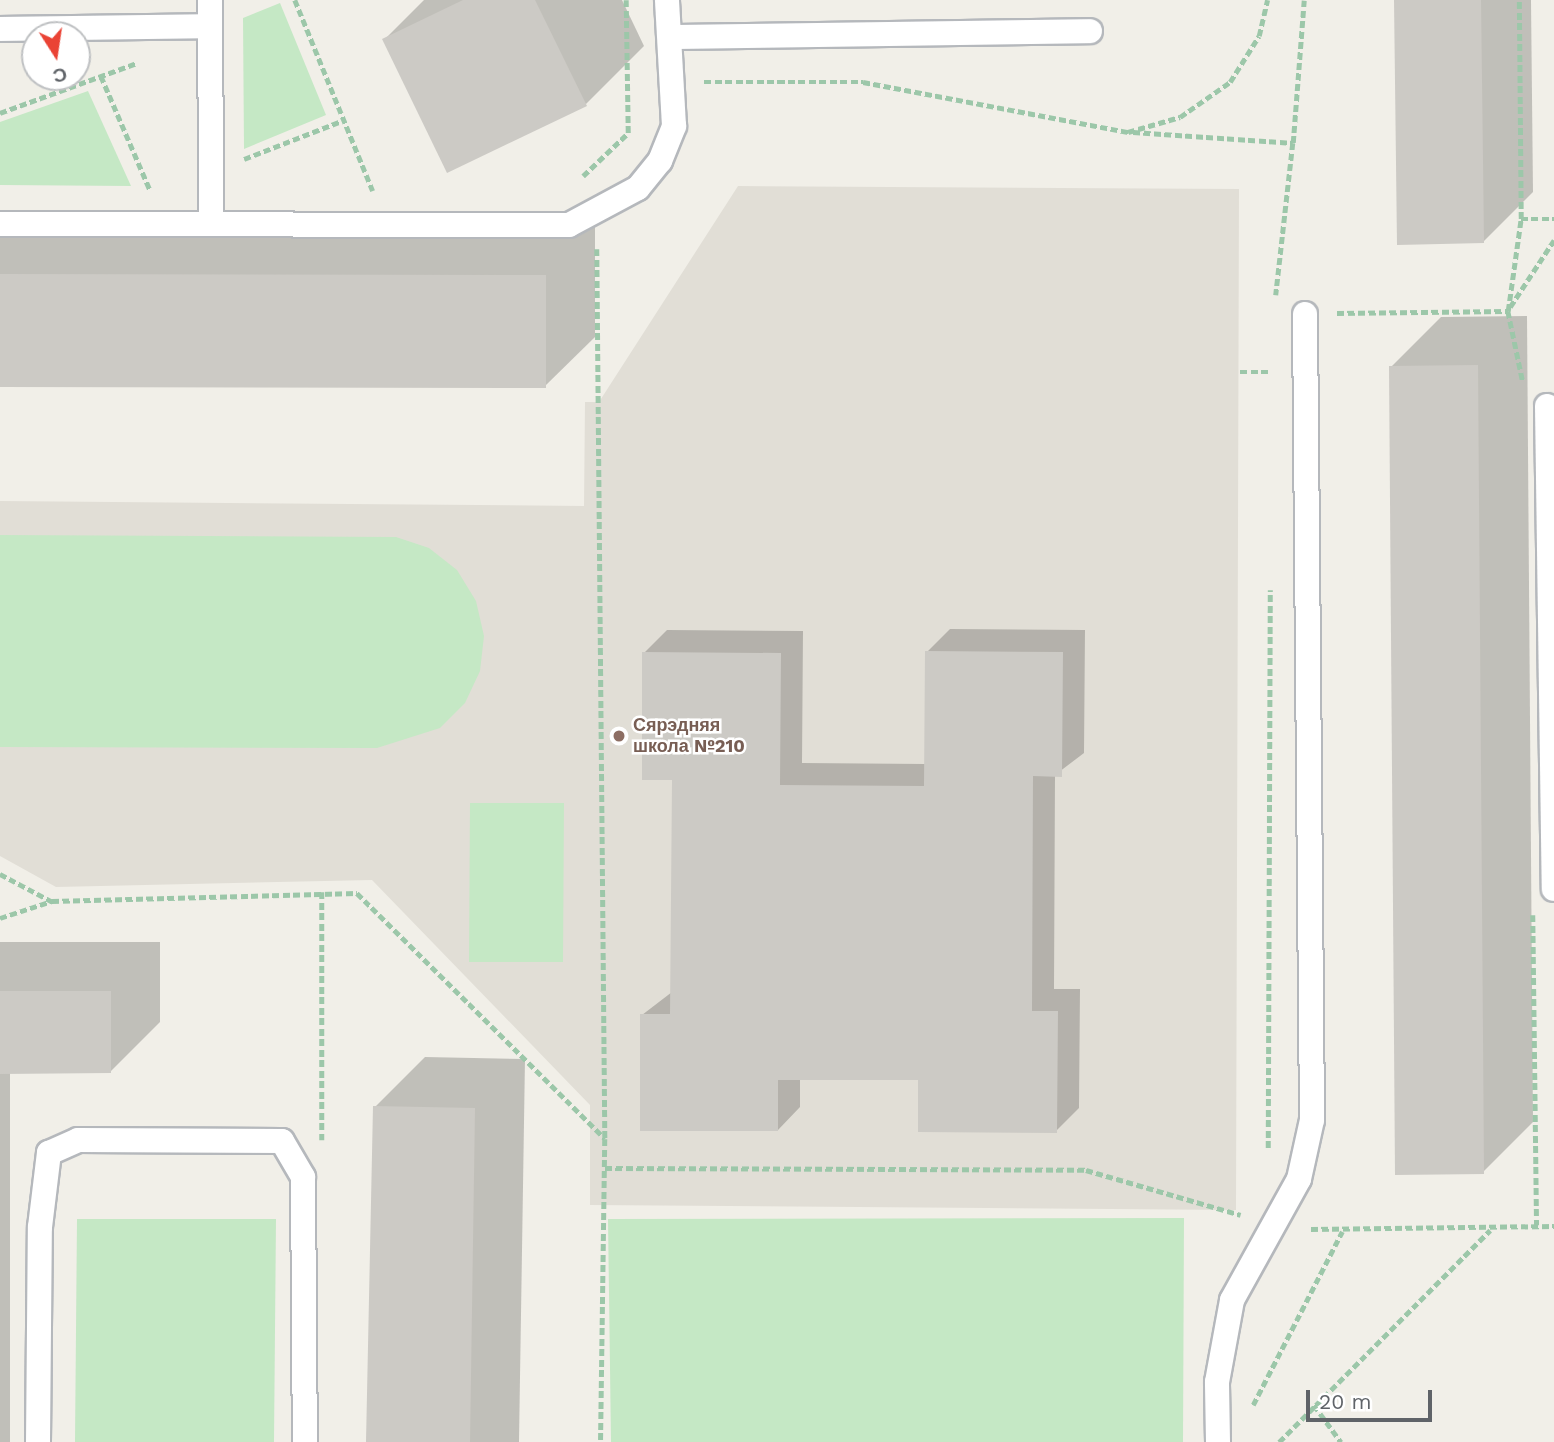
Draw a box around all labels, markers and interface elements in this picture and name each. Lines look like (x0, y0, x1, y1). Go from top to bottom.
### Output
north arrow (21, 21, 91, 91)
text: С (51, 62, 69, 88)
place label: Сярэдняя школа №210 (633, 715, 745, 758)
marker: Сярэдняя школа №210 (611, 728, 627, 744)
scale bar (1309, 1376, 1435, 1420)
text: 20 m (1319, 1389, 1371, 1414)

